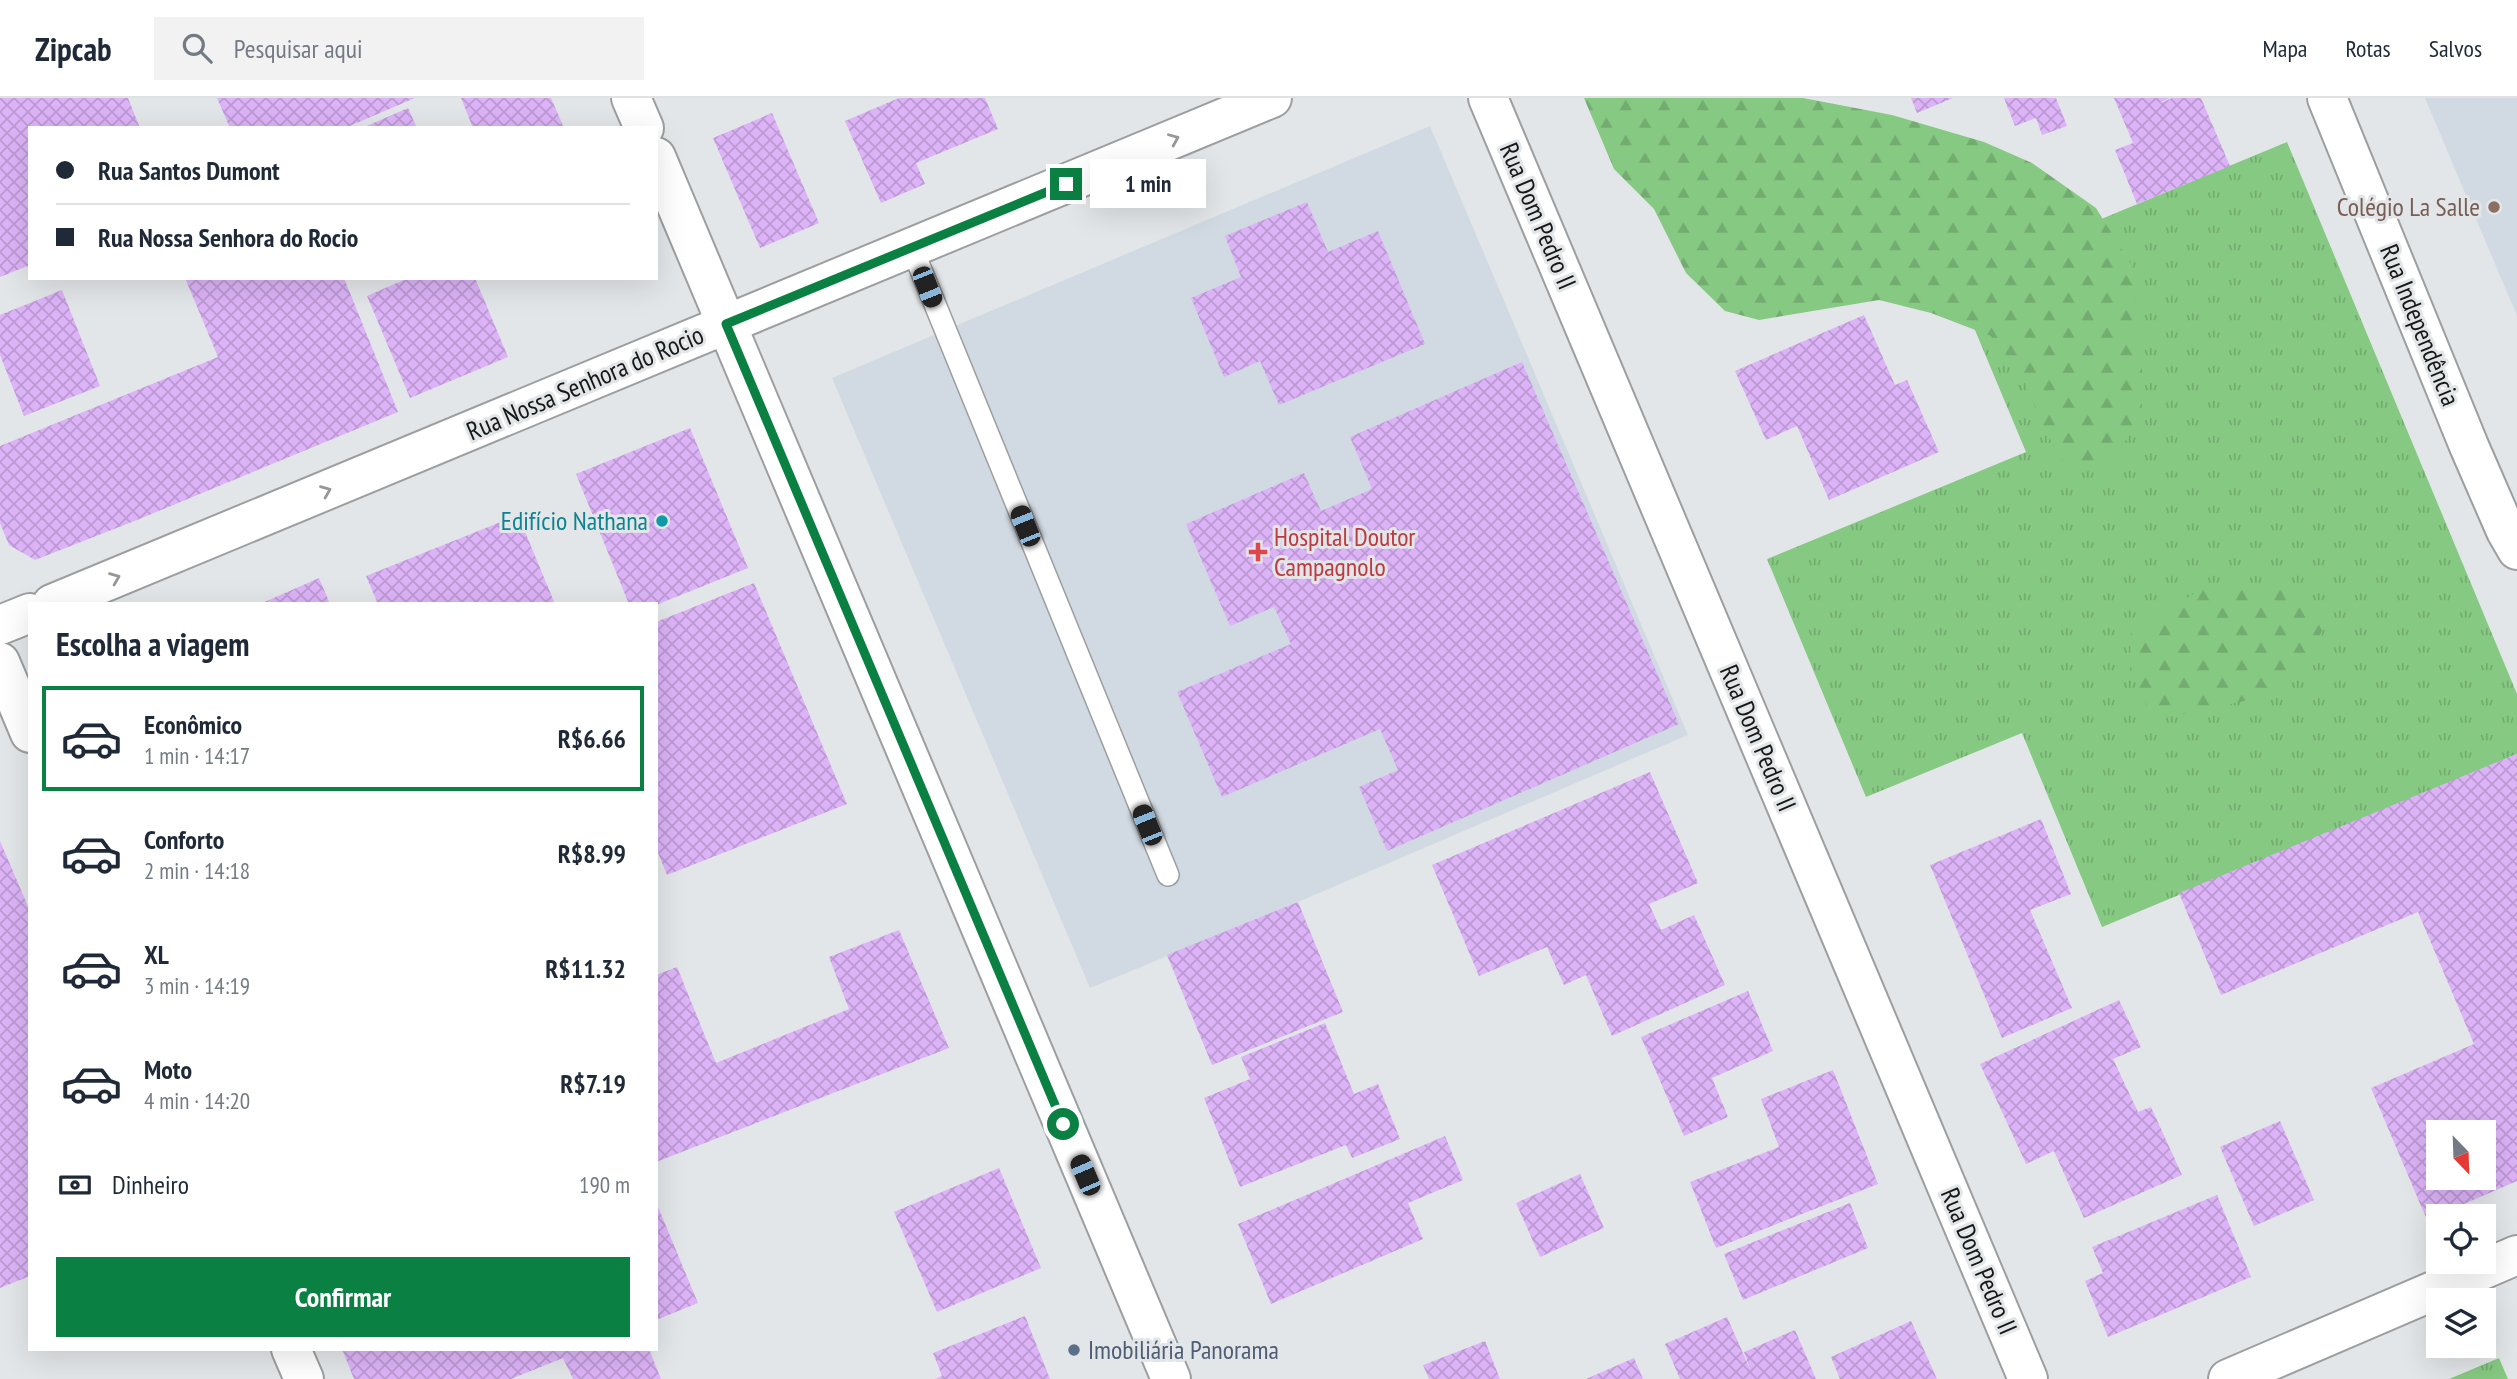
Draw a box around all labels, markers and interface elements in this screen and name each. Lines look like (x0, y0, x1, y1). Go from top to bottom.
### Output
search box (154, 17, 644, 80)
text: Zipcab (35, 27, 112, 70)
icon: search (178, 29, 216, 67)
text: Pesquisar aqui (234, 32, 363, 65)
text: Mapa (2263, 33, 2307, 64)
text: Rotas (2345, 33, 2391, 64)
text: Salvos (2429, 33, 2482, 64)
one-way arrow (1166, 133, 1179, 147)
street label: Rua Dom Pedro II (1493, 138, 1584, 294)
text: Rua Santos Dumont (98, 154, 280, 187)
callout: 1 min (1090, 160, 1206, 208)
route end (1050, 168, 1082, 200)
text: 1 min (1125, 169, 1171, 198)
place label: Colégio La Salle (2337, 190, 2480, 223)
marker: Colégio La Salle (2486, 199, 2502, 215)
text: Rua Nossa Senhora do Rocio (98, 221, 358, 254)
street label: Rua Independência (2373, 239, 2468, 410)
car (910, 264, 945, 310)
street label: Rua Nossa Senhora do Rocio (461, 318, 708, 447)
one-way arrow (319, 485, 331, 499)
car (1008, 503, 1043, 549)
place label: Edifício Nathana (501, 504, 648, 537)
marker: Edifício Nathana (654, 513, 670, 529)
place label: Hospital Doutor Campagnolo (1274, 520, 1416, 583)
marker: Hospital Doutor Campagnolo (1248, 542, 1268, 562)
one-way arrow (109, 572, 121, 586)
text: Escolha a viagem (56, 623, 249, 665)
street label: Rua Dom Pedro II (1713, 660, 1804, 816)
icon: car (60, 707, 123, 770)
text: Econômico (144, 708, 242, 741)
text: R$6.66 (558, 722, 626, 755)
text: 1 min · 14:17 (144, 741, 250, 770)
car (1130, 802, 1165, 848)
icon: car (60, 822, 123, 885)
text: Conforto (144, 823, 224, 856)
text: R$8.99 (558, 837, 626, 870)
text: 2 min · 14:18 (144, 856, 250, 885)
icon: car (60, 937, 123, 1000)
text: XL (144, 938, 169, 971)
text: R$11.32 (545, 952, 626, 985)
text: 3 min · 14:19 (144, 971, 250, 1000)
icon: car (60, 1052, 123, 1115)
text: Moto (144, 1053, 192, 1086)
text: R$7.19 (560, 1067, 626, 1100)
text: 4 min · 14:20 (144, 1086, 250, 1115)
route start (1047, 1108, 1079, 1140)
north arrow (2426, 1120, 2496, 1190)
map controls (2426, 1120, 2496, 1358)
car (1068, 1152, 1103, 1198)
icon: cash (56, 1166, 94, 1204)
text: Dinheiro (112, 1168, 189, 1201)
text: 190 m (579, 1170, 630, 1199)
street label: Rua Dom Pedro II (1934, 1183, 2025, 1339)
button: locate (2426, 1204, 2496, 1274)
button: Confirmar (56, 1257, 630, 1337)
button: layers (2426, 1288, 2496, 1358)
place label: Imobiliária Panorama (1088, 1333, 1279, 1366)
marker: Imobiliária Panorama (1066, 1342, 1082, 1358)

